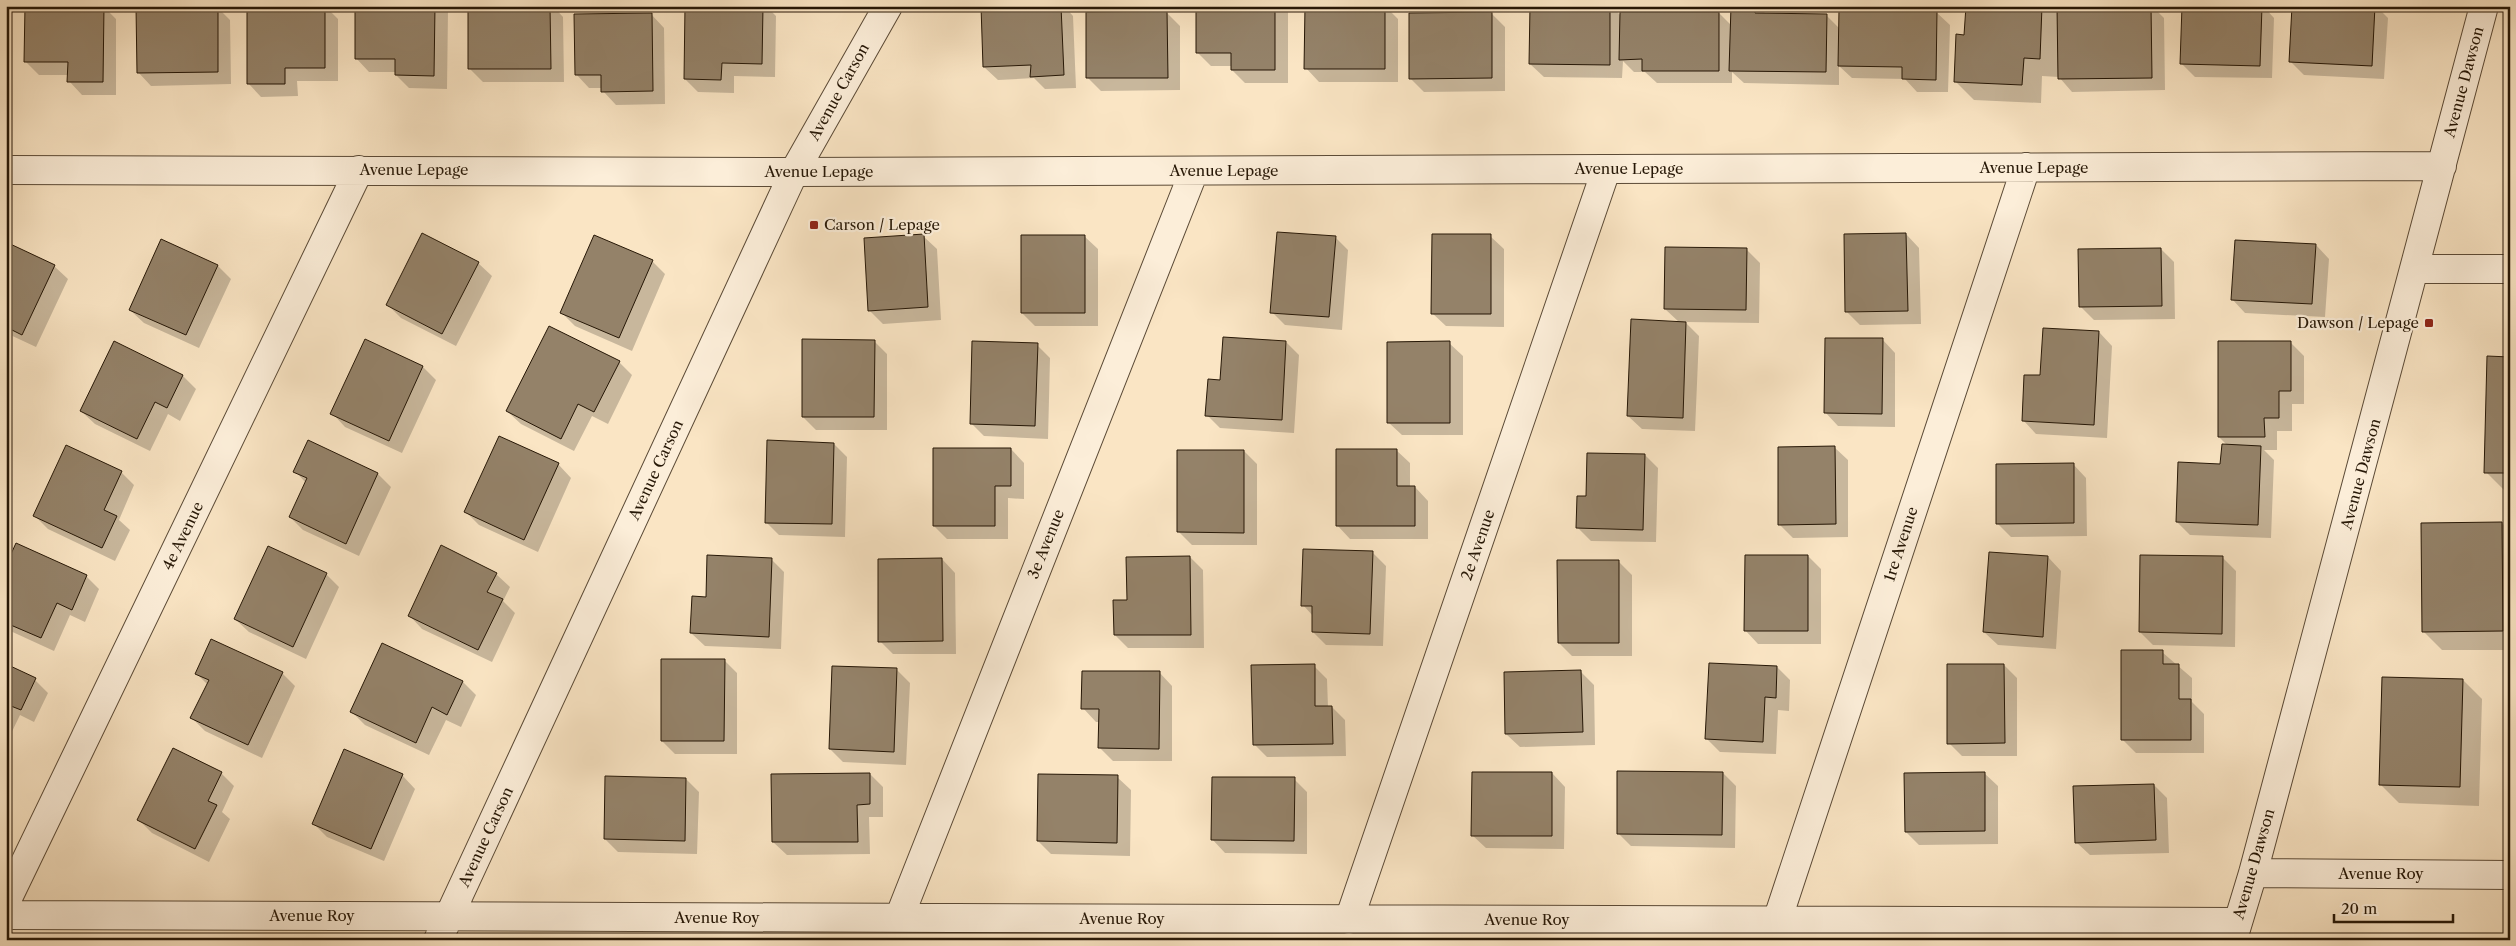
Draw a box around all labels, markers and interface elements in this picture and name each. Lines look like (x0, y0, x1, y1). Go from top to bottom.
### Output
street label: Avenue Dawson (2439, 24, 2488, 140)
street label: Avenue Carson (804, 39, 873, 145)
street label: Avenue Lepage (1979, 158, 2088, 177)
street label: Avenue Lepage (1574, 159, 1683, 178)
street label: Avenue Lepage (359, 160, 468, 179)
street label: Avenue Lepage (1169, 161, 1278, 180)
street label: Avenue Lepage (764, 162, 873, 181)
place label: Carson / Lepage (824, 215, 940, 234)
marker: Carson / Lepage (808, 219, 820, 231)
place label: Dawson / Lepage (2297, 313, 2419, 332)
marker: Dawson / Lepage (2423, 317, 2435, 329)
street label: Avenue Carson (624, 416, 687, 524)
street label: Avenue Dawson (2336, 416, 2385, 532)
street label: 4e Avenue (158, 498, 207, 573)
street label: 1re Avenue (1880, 504, 1922, 584)
street label: 3e Avenue (1023, 506, 1068, 581)
street label: 2e Avenue (1457, 507, 1499, 583)
street label: Avenue Carson (454, 783, 517, 891)
street label: Avenue Dawson (2228, 806, 2279, 922)
street label: Avenue Roy (2337, 864, 2424, 883)
scale bar (2334, 891, 2452, 923)
text: 20 m (2341, 899, 2377, 918)
street label: Avenue Roy (268, 906, 355, 925)
street label: Avenue Roy (673, 908, 760, 927)
street label: Avenue Roy (1078, 909, 1165, 928)
street label: Avenue Roy (1483, 910, 1570, 929)

